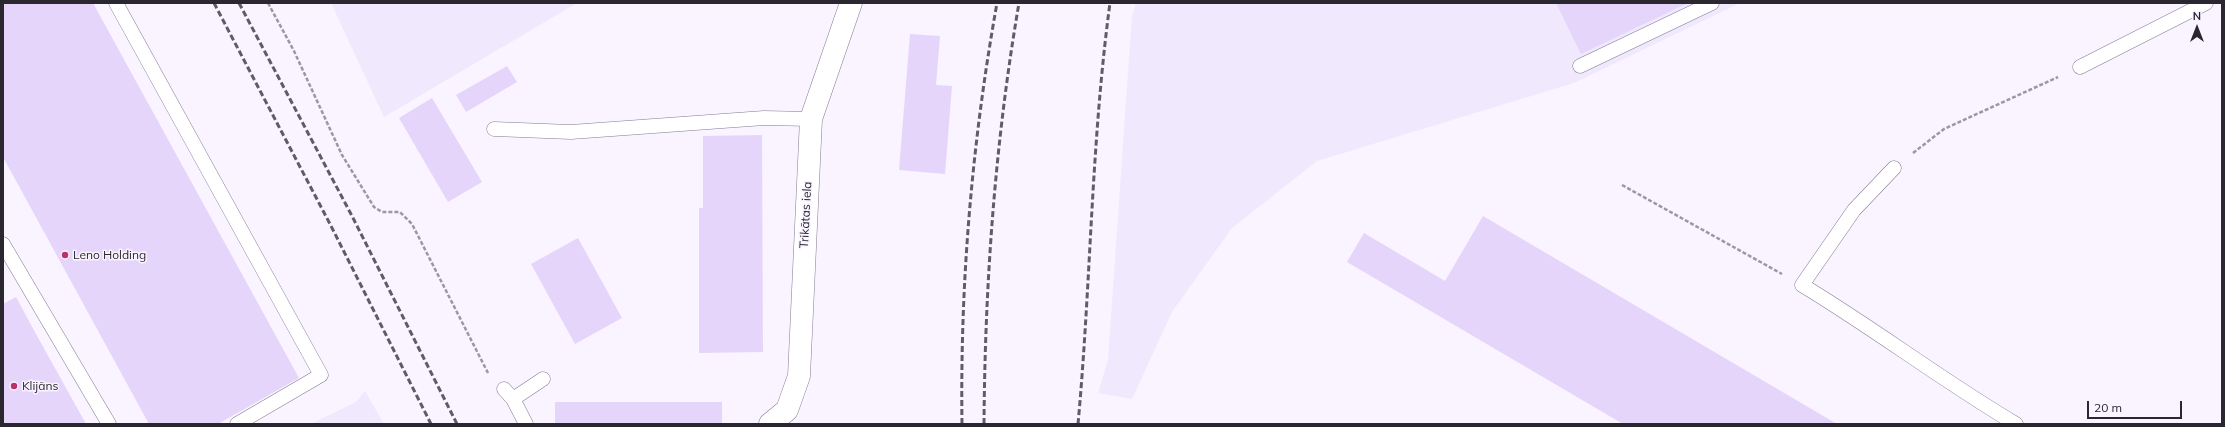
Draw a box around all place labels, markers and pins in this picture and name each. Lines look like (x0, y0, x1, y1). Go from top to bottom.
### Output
place label: Leno Holding (73, 248, 146, 262)
marker: Leno Holding (60, 250, 70, 260)
place label: Klijāns (22, 379, 58, 393)
marker: Klijāns (9, 381, 19, 391)

